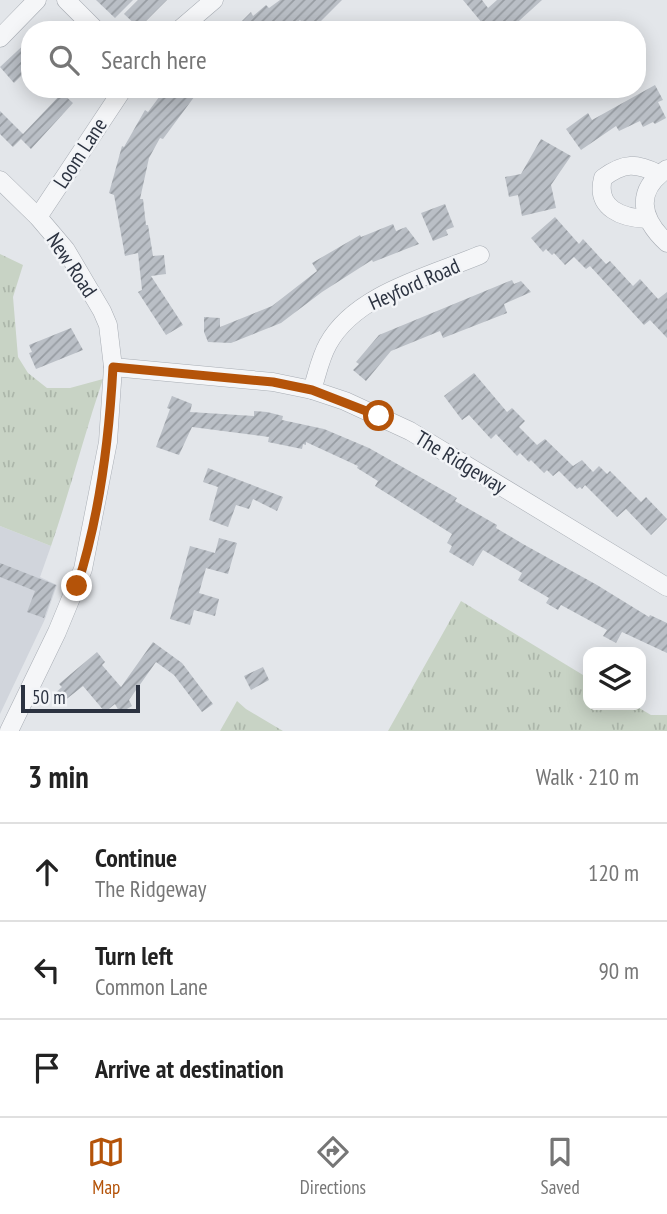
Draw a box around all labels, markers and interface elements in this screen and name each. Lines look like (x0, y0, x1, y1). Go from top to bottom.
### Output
search box (21, 21, 646, 98)
icon: search (45, 41, 83, 79)
text: Search here (101, 43, 207, 76)
street label: Loom Lane (47, 113, 113, 193)
street label: New Road (41, 228, 103, 302)
street label: Heyford Road (364, 252, 464, 316)
route start (363, 400, 394, 431)
street label: The Ridgeway (410, 424, 512, 500)
route end (61, 570, 92, 601)
map controls (583, 647, 646, 710)
button: layers (583, 647, 646, 710)
scale bar (21, 682, 140, 714)
text: 50 m (32, 685, 66, 709)
text: 3 min (28, 757, 89, 796)
text: Walk · 210 m (536, 762, 639, 791)
text: Continue (95, 841, 177, 874)
icon: ahead (28, 853, 66, 891)
text: 120 m (588, 858, 639, 887)
text: The Ridgeway (95, 874, 206, 903)
text: Turn left (95, 939, 173, 972)
icon: left (28, 951, 66, 989)
text: 90 m (598, 956, 639, 985)
text: Common Lane (95, 972, 208, 1001)
icon: arrive (28, 1049, 66, 1087)
text: Arrive at destination (95, 1052, 284, 1085)
tab: Map (87, 1133, 125, 1199)
tab: Directions (300, 1133, 366, 1199)
tab: Saved (541, 1133, 580, 1199)

